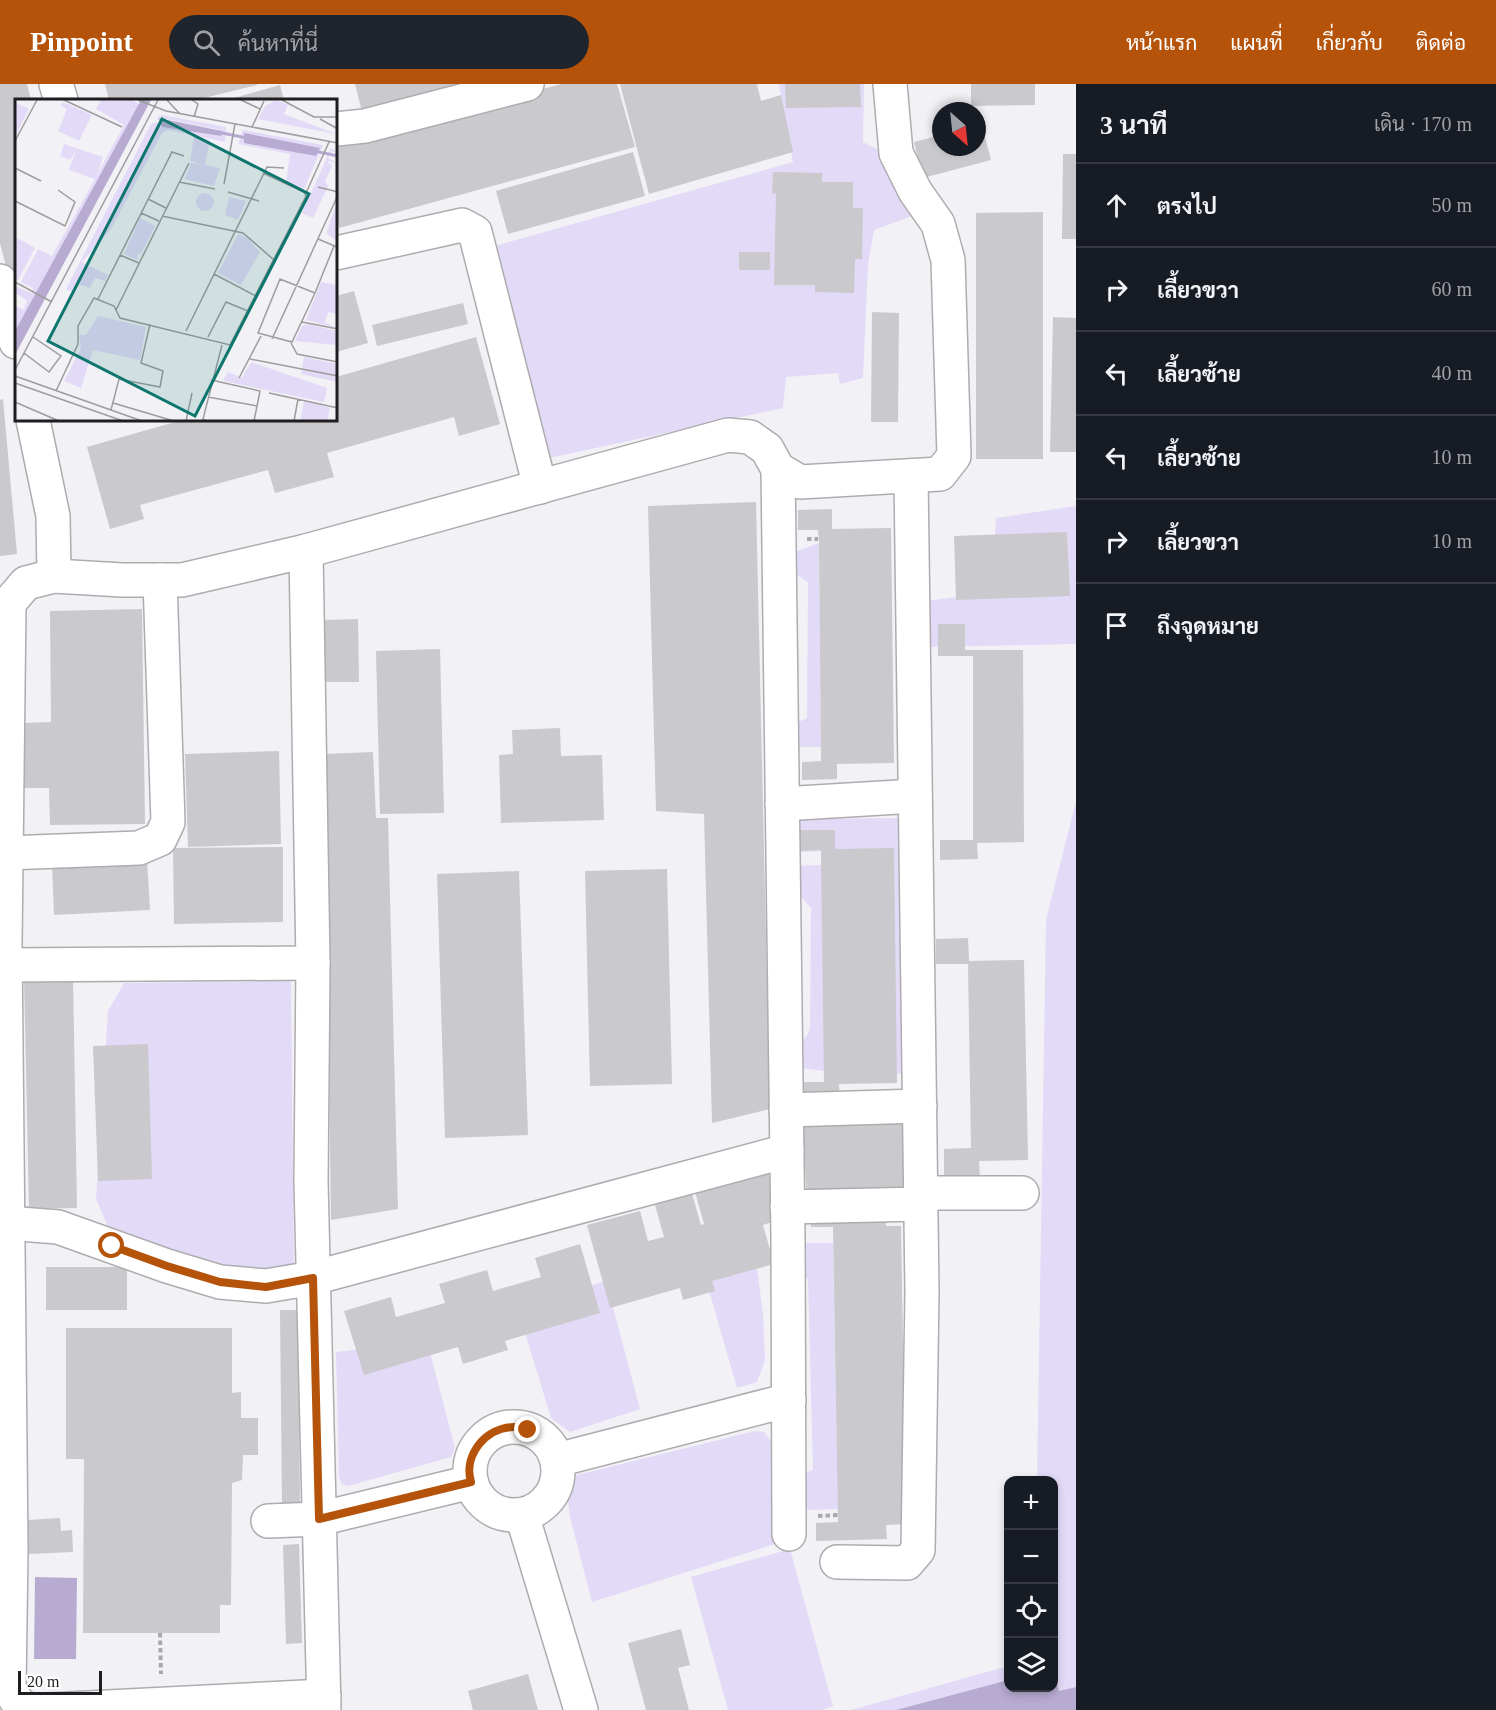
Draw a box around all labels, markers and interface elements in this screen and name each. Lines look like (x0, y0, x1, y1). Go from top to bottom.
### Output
search box (169, 15, 589, 69)
text: Pinpoint (30, 26, 133, 57)
icon: search (190, 26, 223, 59)
text: ค้นหาที่นี่ (238, 31, 318, 56)
text: หน้าแรก (1126, 31, 1197, 55)
text: แผนที่ (1230, 31, 1283, 55)
text: เกี่ยวกับ (1316, 31, 1383, 55)
text: ติดต่อ (1416, 31, 1466, 55)
inset map (15, 99, 338, 422)
north arrow (932, 102, 986, 156)
text: 3 นาที (1100, 111, 1167, 140)
text: เดิน · 170 m (1374, 113, 1472, 135)
icon: ahead (1100, 189, 1133, 222)
text: ตรงไป (1157, 194, 1217, 219)
text: 50 m (1431, 194, 1472, 216)
icon: right (1100, 273, 1133, 306)
text: เลี้ยวขวา (1157, 278, 1239, 303)
text: 60 m (1431, 278, 1472, 300)
icon: left (1100, 357, 1133, 390)
text: เลี้ยวซ้าย (1157, 362, 1241, 387)
text: 40 m (1431, 362, 1472, 384)
icon: left (1100, 441, 1133, 474)
text: เลี้ยวซ้าย (1157, 446, 1241, 471)
text: 10 m (1431, 446, 1472, 468)
icon: right (1100, 525, 1133, 558)
text: เลี้ยวขวา (1157, 530, 1239, 555)
text: 10 m (1431, 530, 1472, 552)
icon: arrive (1100, 609, 1133, 642)
text: ถึงจุดหมาย (1157, 614, 1259, 639)
route start (98, 1232, 124, 1258)
route end (514, 1416, 540, 1442)
map controls (1004, 1476, 1058, 1692)
button: + (1004, 1476, 1058, 1530)
button: − (1004, 1530, 1058, 1584)
button: locate (1004, 1584, 1058, 1638)
button: layers (1004, 1638, 1058, 1692)
scale bar (18, 1668, 102, 1696)
text: 20 m (27, 1673, 59, 1690)

